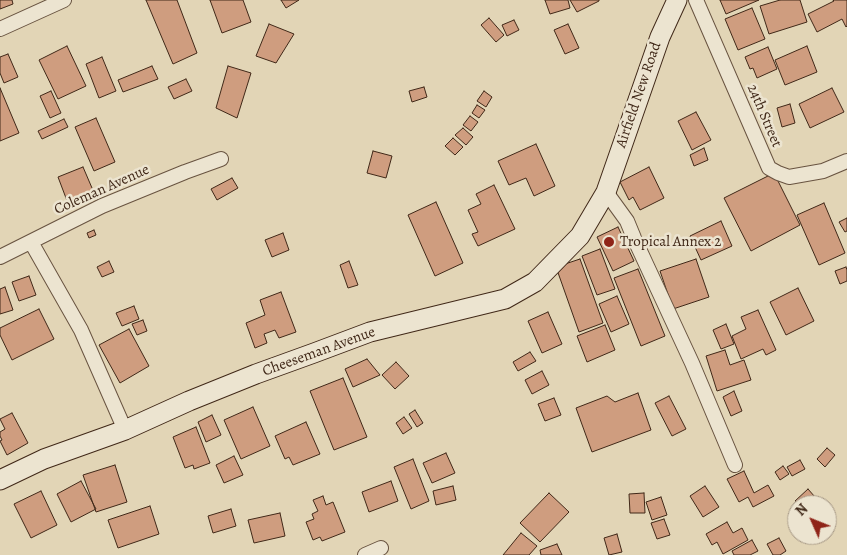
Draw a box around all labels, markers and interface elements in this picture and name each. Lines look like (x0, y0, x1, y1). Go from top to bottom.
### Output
street label: Airfield New Road (612, 40, 666, 150)
street label: 24th Street (743, 82, 785, 150)
street label: Coleman Avenue (52, 161, 152, 219)
place label: Tropical Annex 2 (620, 233, 721, 251)
marker: Tropical Annex 2 (602, 235, 616, 249)
street label: Cheeseman Avenue (260, 323, 378, 381)
north arrow (787, 495, 837, 545)
text: N (791, 500, 812, 520)

